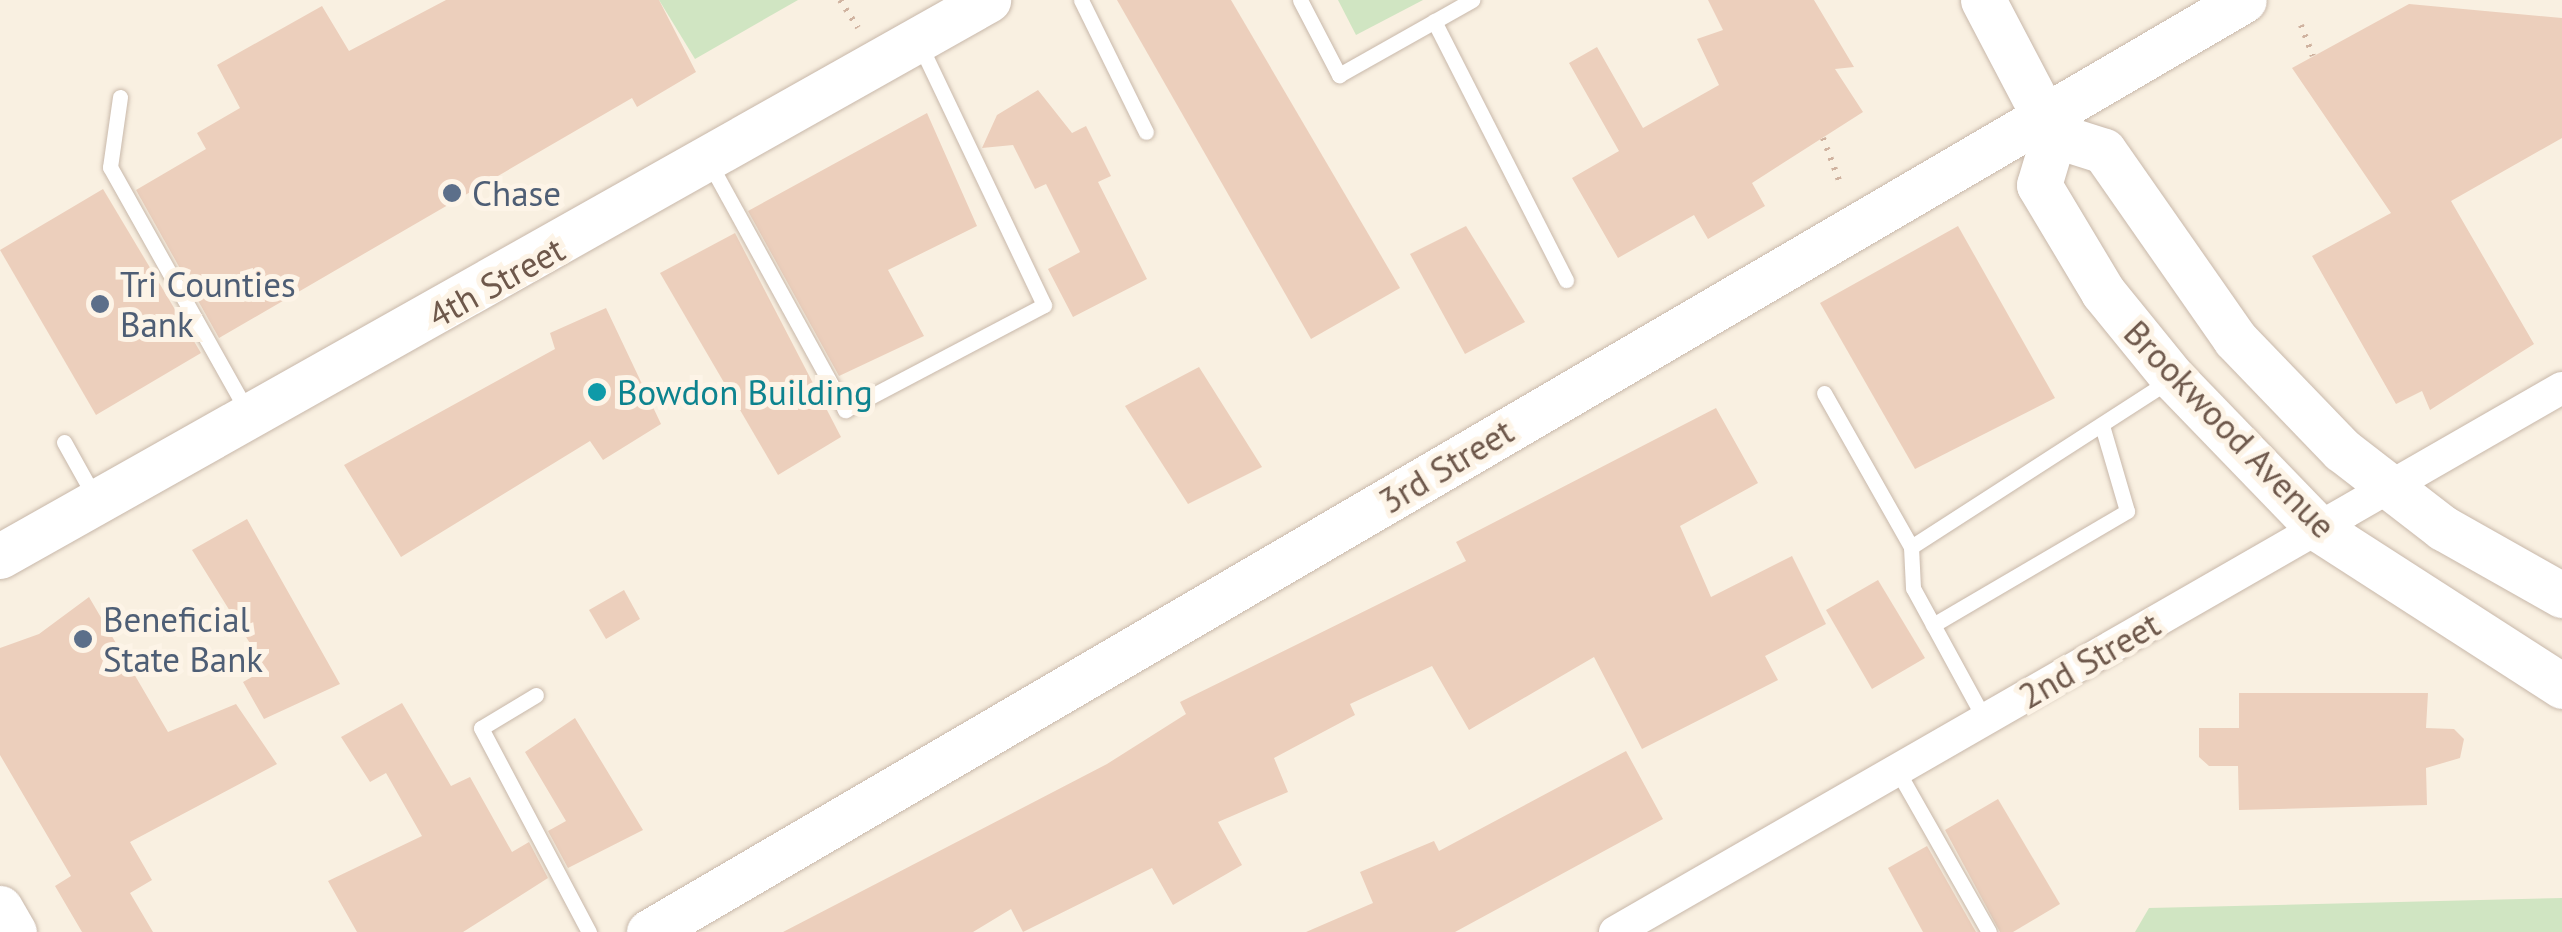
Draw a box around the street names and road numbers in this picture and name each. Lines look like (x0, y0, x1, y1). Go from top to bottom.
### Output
street label: 4th Street (421, 228, 571, 336)
street label: Brookwood Avenue (2115, 311, 2345, 547)
street label: 3rd Street (1372, 410, 1520, 522)
street label: 2nd Street (2011, 603, 2167, 717)

